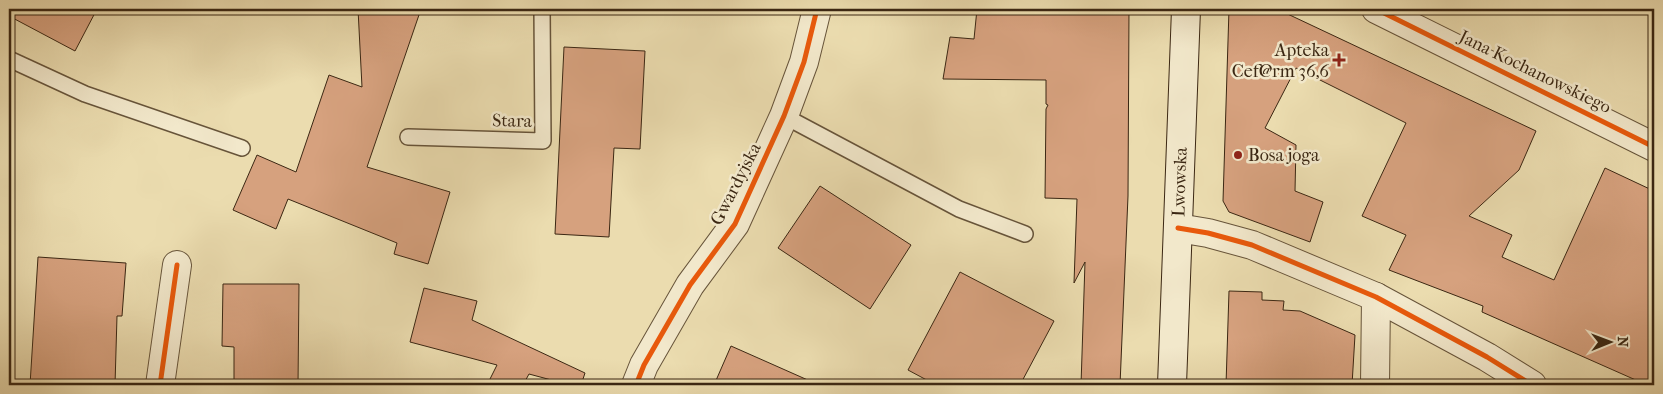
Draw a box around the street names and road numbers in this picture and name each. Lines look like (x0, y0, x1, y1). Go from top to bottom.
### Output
street label: Jana Kochanowskiego (1454, 25, 1615, 118)
street label: Stara (492, 110, 533, 132)
street label: Gwardyjska (706, 139, 766, 229)
street label: Lwowska (1168, 146, 1192, 217)

